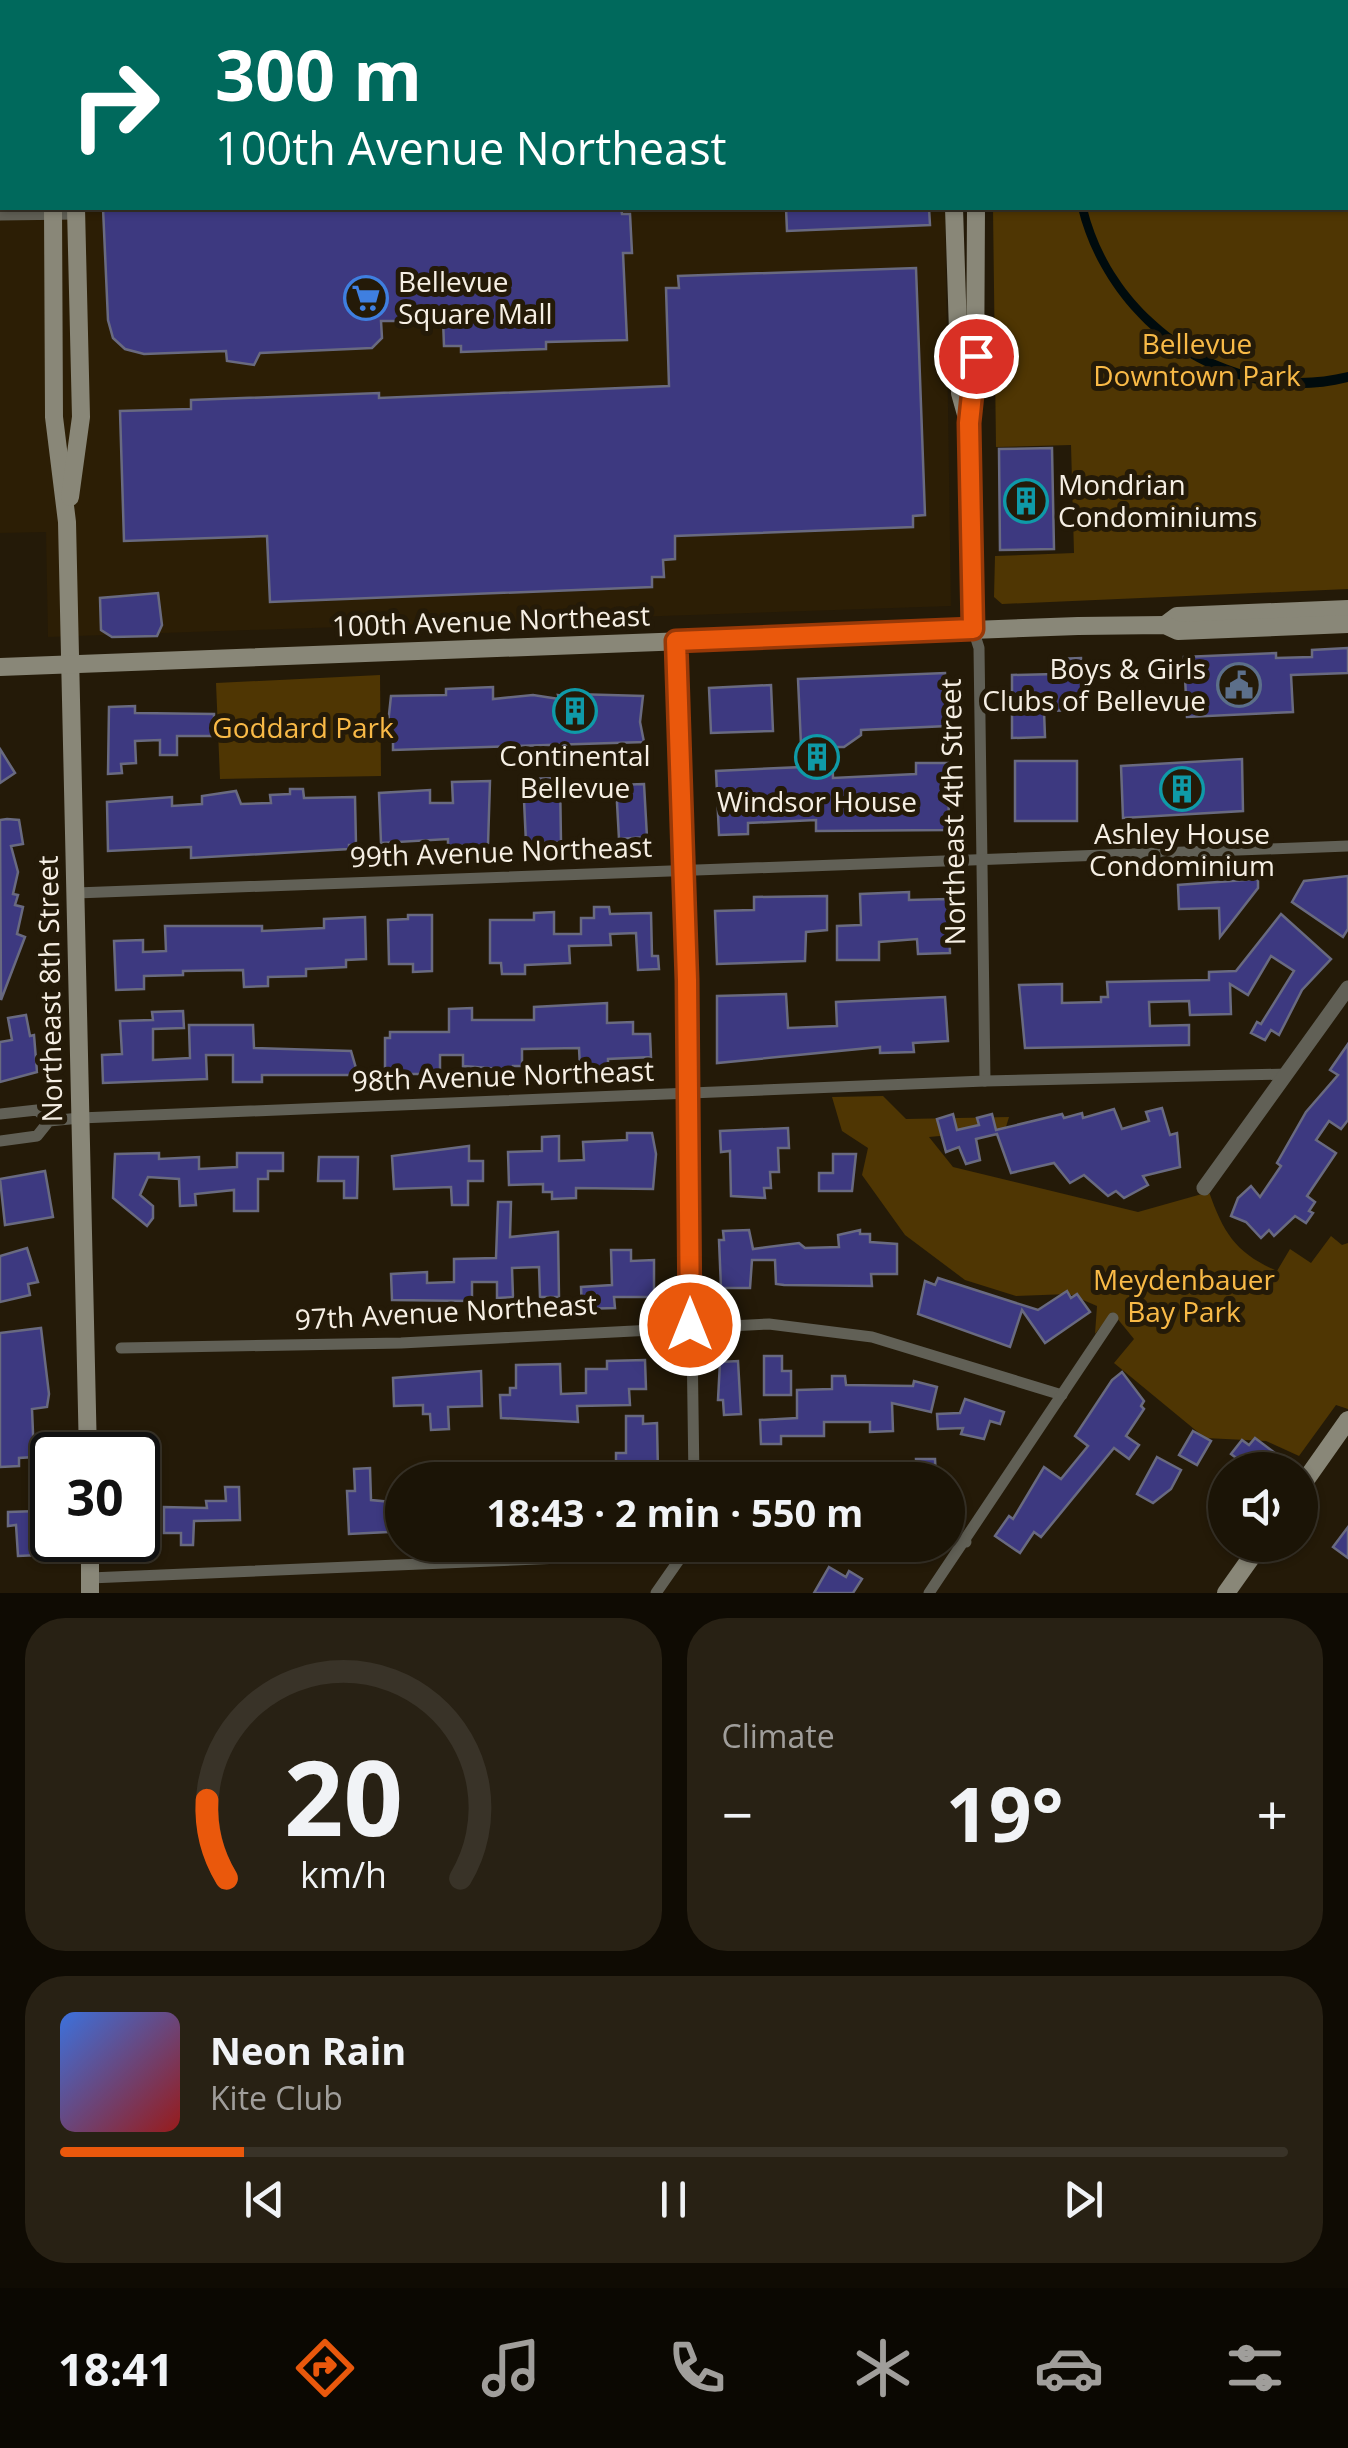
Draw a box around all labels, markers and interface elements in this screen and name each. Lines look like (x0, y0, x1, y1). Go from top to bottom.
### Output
text: 300 m (215, 26, 422, 122)
icon: right (50, 40, 180, 170)
text: 100th Avenue Northeast (215, 117, 727, 178)
place label: Bellevue Square Mall (398, 262, 553, 332)
supermarket icon: Bellevue Square Mall (343, 275, 389, 321)
pin (934, 314, 1019, 399)
park label: Bellevue Downtown Park (1093, 324, 1301, 394)
icon: arrive (949, 329, 1004, 384)
place label: Mondrian Condominiums (1058, 465, 1257, 535)
building icon: Mondrian Condominiums (1003, 478, 1049, 524)
street label: 100th Avenue Northeast (331, 595, 651, 645)
place label: Boys & Girls Clubs of Bellevue (982, 649, 1206, 719)
public building icon: Boys & Girls Clubs of Bellevue (1216, 662, 1262, 708)
street label: Northeast 4th Street (931, 678, 973, 946)
building icon: Continental Bellevue (552, 688, 598, 734)
park label: Goddard Park (212, 708, 394, 746)
building icon: Windsor House (794, 734, 840, 780)
place label: Continental Bellevue (499, 736, 651, 806)
building icon: Ashley House Condominium (1159, 766, 1205, 812)
place label: Windsor House (717, 782, 917, 820)
place label: Ashley House Condominium (1089, 814, 1275, 884)
street label: 99th Avenue Northeast (349, 827, 653, 875)
street label: Northeast 8th Street (28, 855, 70, 1123)
street label: 98th Avenue Northeast (351, 1051, 655, 1099)
park label: Meydenbauer Bay Park (1093, 1260, 1276, 1330)
position arrow (638, 1273, 742, 1377)
street label: 97th Avenue Northeast (294, 1284, 598, 1338)
speed limit sign: 30 (30, 1432, 160, 1562)
map controls (1208, 1452, 1318, 1562)
button: sound (1208, 1452, 1318, 1562)
text: 18:43 · 2 min · 550 m (487, 1486, 863, 1538)
text: Climate (722, 1714, 835, 1757)
text: 20 (284, 1725, 403, 1866)
text: 19° (946, 1762, 1064, 1864)
text: − (722, 1776, 753, 1851)
text: + (1257, 1776, 1288, 1851)
text: km/h (300, 1850, 387, 1898)
text: Neon Rain (210, 2024, 406, 2076)
text: Kite Club (210, 2076, 343, 2119)
icon: previous (237, 2172, 292, 2227)
icon: pause (646, 2172, 701, 2227)
icon: next (1056, 2172, 1111, 2227)
icon: directions (290, 2333, 360, 2403)
icon: music (476, 2333, 546, 2403)
icon: phone (662, 2333, 732, 2403)
icon: climate (848, 2333, 918, 2403)
icon: car (1034, 2333, 1104, 2403)
icon: filters (1220, 2333, 1290, 2403)
text: 18:41 (58, 2338, 174, 2399)

